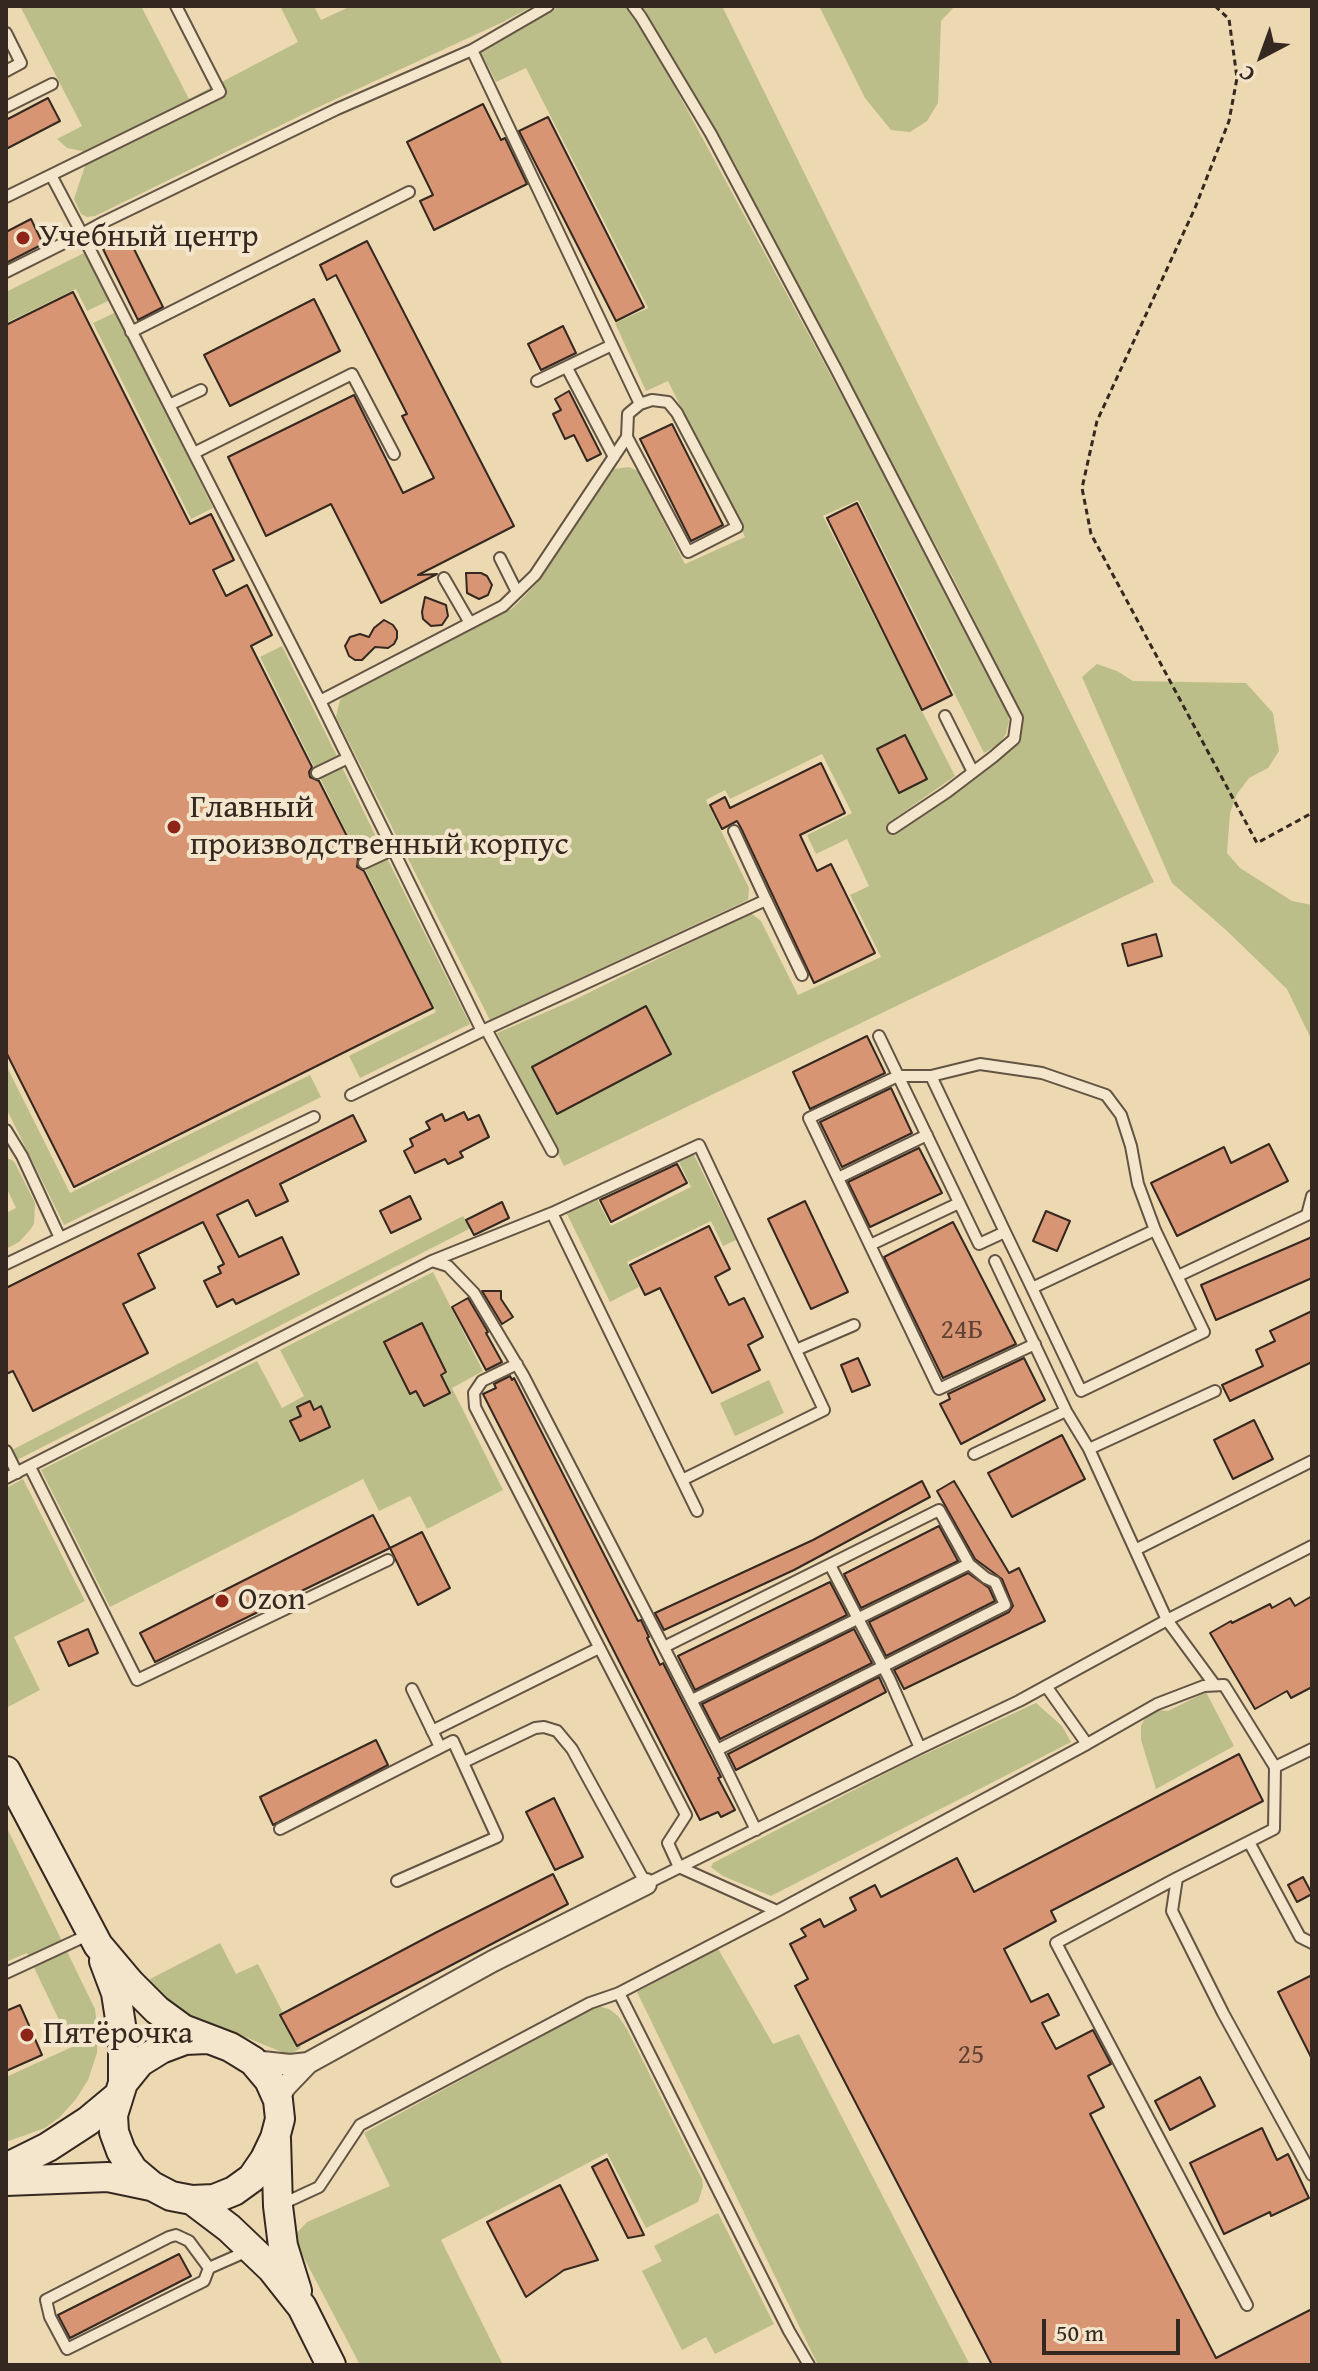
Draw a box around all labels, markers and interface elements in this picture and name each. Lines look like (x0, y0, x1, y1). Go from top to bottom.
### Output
north arrow (1222, 16, 1302, 96)
text: С (1231, 58, 1261, 90)
place label: Учебный центр (39, 219, 259, 257)
marker: Учебный центр (14, 229, 32, 247)
place label: Главный производственный корпус (190, 790, 569, 865)
marker: Главный производственный корпус (165, 818, 183, 836)
house number: 24Б (941, 1314, 983, 1348)
place label: Ozon (238, 1582, 306, 1620)
marker: Ozon (213, 1592, 231, 1610)
place label: Пятёрочка (43, 2016, 193, 2054)
marker: Пятёрочка (18, 2026, 36, 2044)
house number: 25 (958, 2039, 984, 2073)
scale bar (1046, 2303, 1184, 2353)
text: 50 m (1056, 2315, 1104, 2350)

